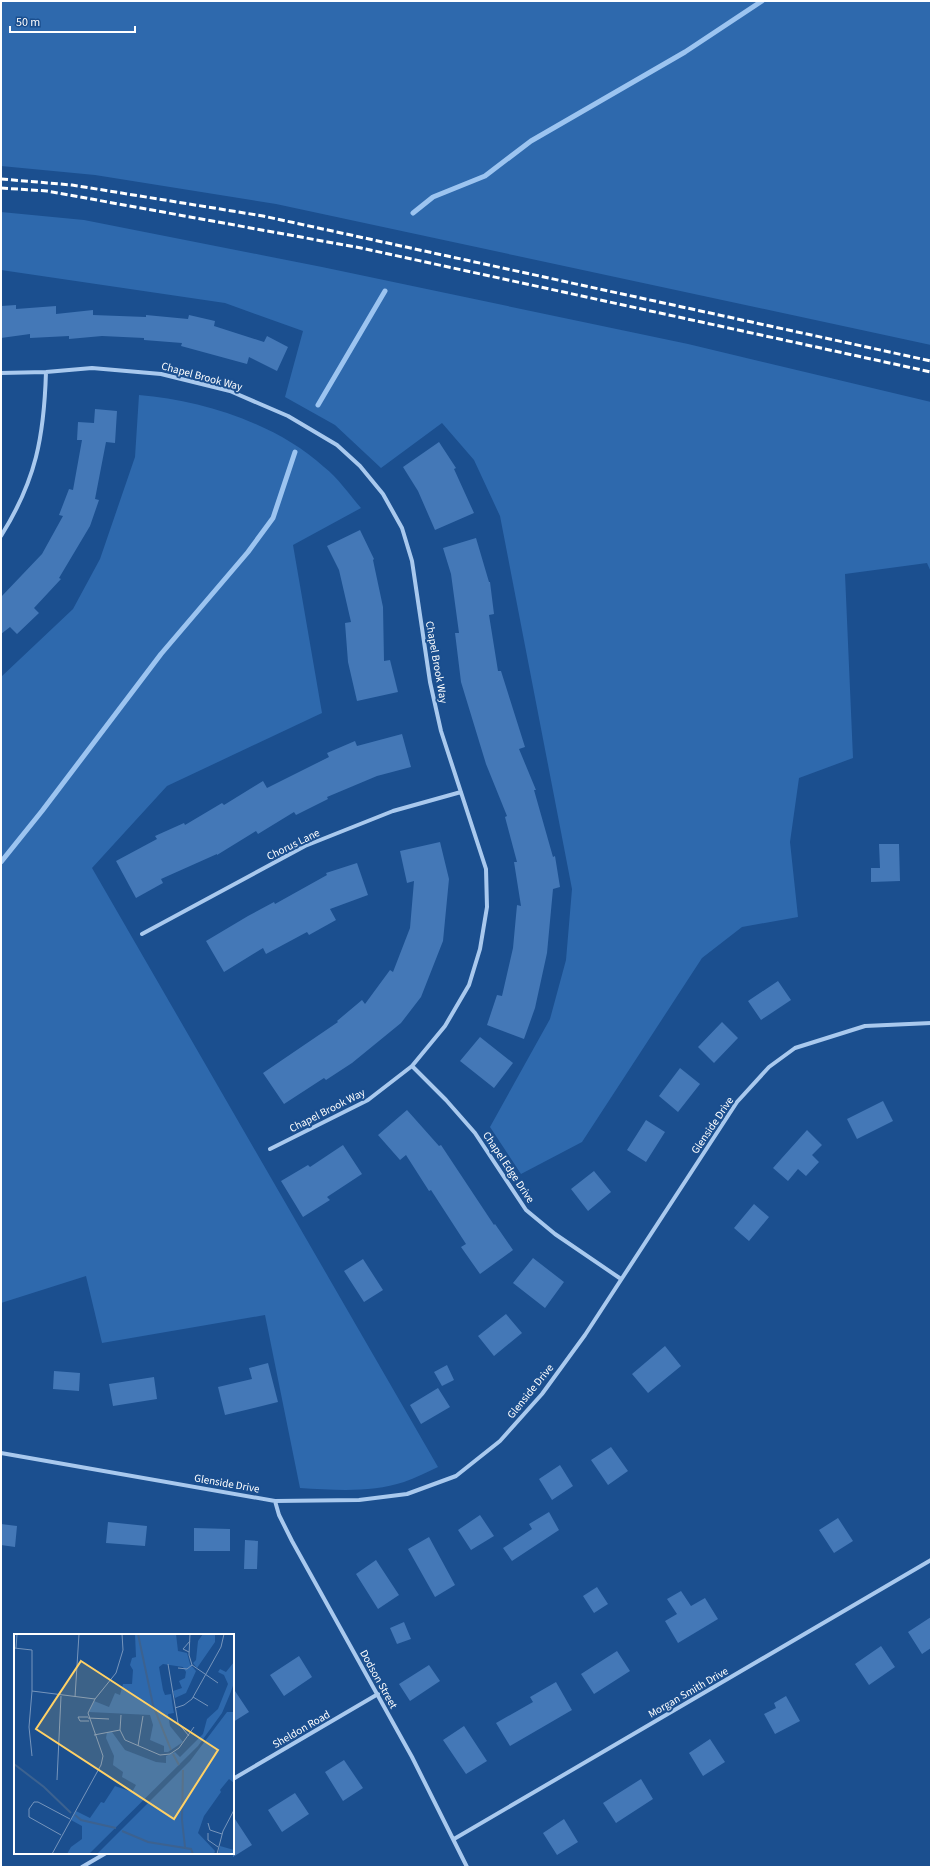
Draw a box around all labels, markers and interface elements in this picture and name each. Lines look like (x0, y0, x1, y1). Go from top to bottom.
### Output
scale bar (10, 8, 135, 34)
text: 50 m (16, 14, 40, 31)
street label: Chapel Brook Way (160, 358, 244, 395)
street label: Chapel Brook Way (422, 620, 451, 704)
street label: Chorus Lane (264, 825, 323, 864)
street label: Chapel Brook Way (287, 1085, 368, 1136)
street label: Glenside Drive (688, 1093, 737, 1157)
street label: Chapel Edge Drive (479, 1129, 538, 1206)
street label: Glenside Drive (504, 1361, 557, 1422)
street label: Glenside Drive (193, 1470, 261, 1497)
inset map (14, 1634, 234, 1854)
street label: Dodson Street (356, 1647, 401, 1712)
street label: Morgan Smith Drive (645, 1663, 732, 1721)
street label: Sheldon Road (270, 1707, 333, 1752)

